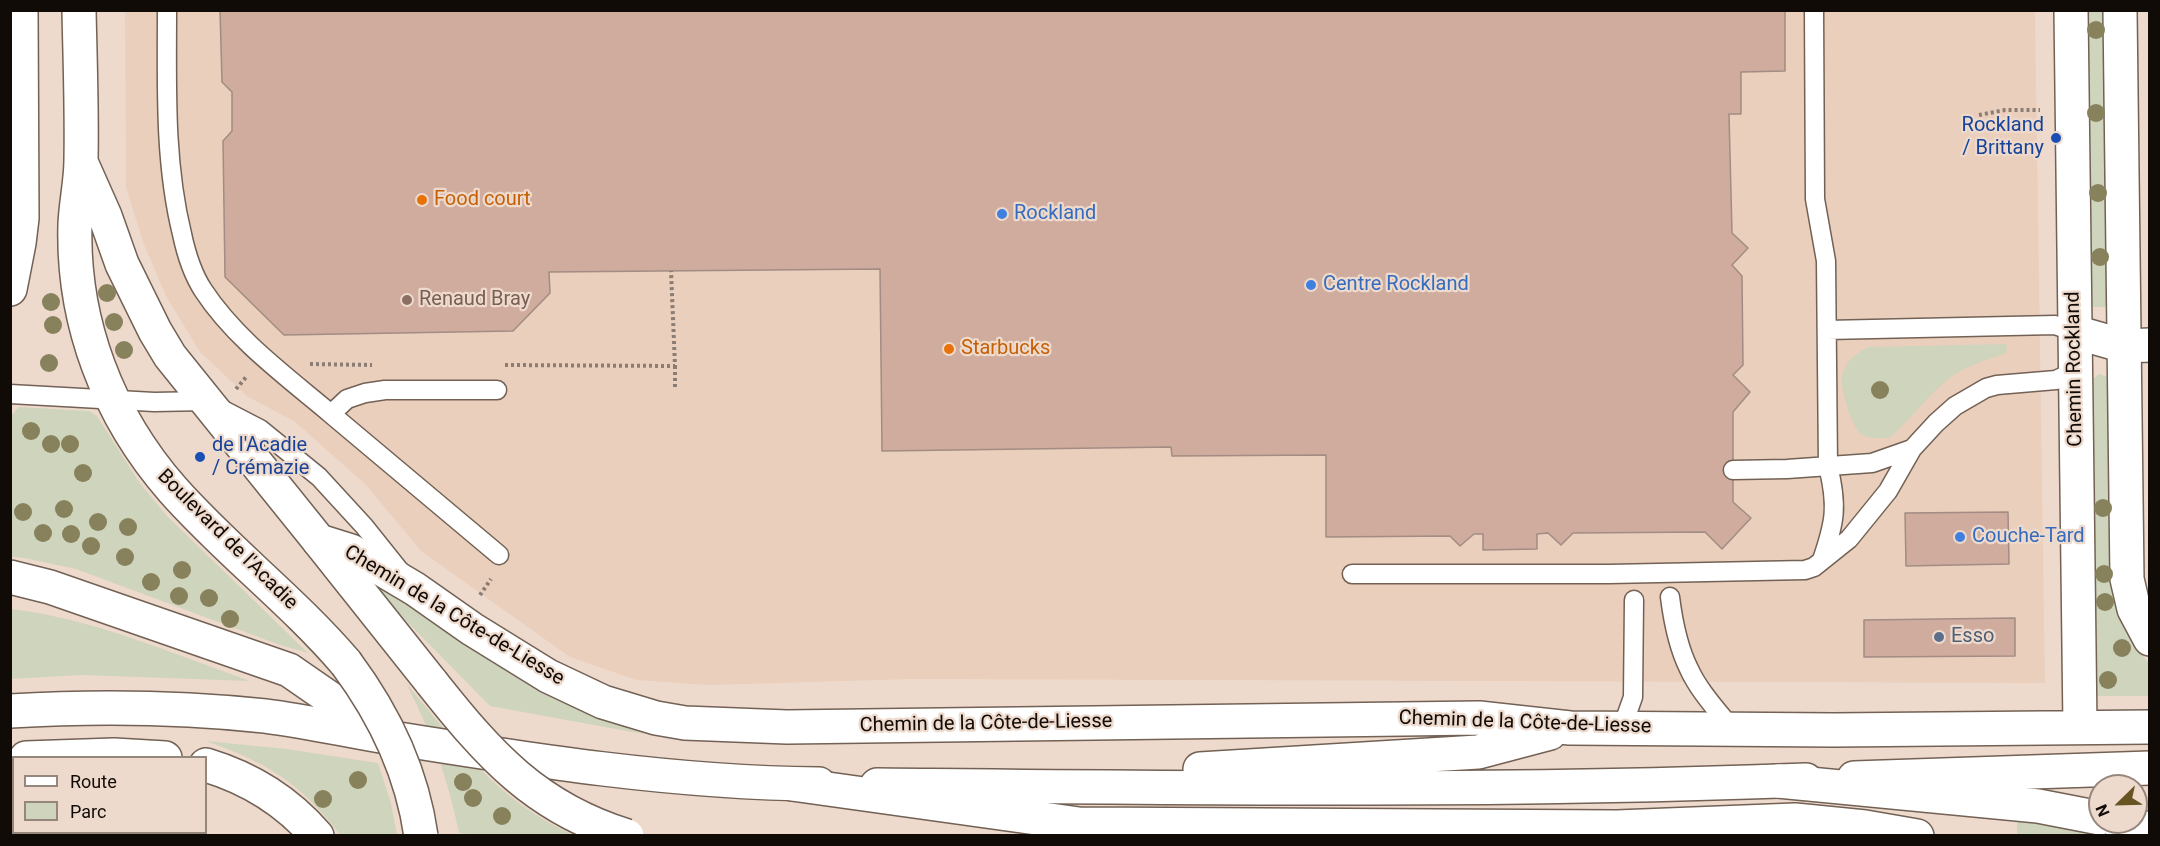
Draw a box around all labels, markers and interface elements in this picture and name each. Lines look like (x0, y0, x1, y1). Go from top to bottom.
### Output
place label: Rockland / Brittany (1962, 114, 2044, 161)
marker: Rockland / Brittany (2049, 131, 2063, 145)
place label: Food court (434, 188, 531, 212)
marker: Food court (415, 193, 429, 207)
place label: Rockland (1014, 202, 1096, 226)
marker: Rockland (995, 207, 1009, 221)
place label: Centre Rockland (1323, 273, 1469, 297)
marker: Centre Rockland (1304, 278, 1318, 292)
place label: Renaud Bray (419, 288, 530, 312)
street label: Chemin Rockland (2062, 291, 2088, 447)
marker: Renaud Bray (400, 293, 414, 307)
place label: Starbucks (961, 337, 1050, 361)
marker: Starbucks (942, 342, 956, 356)
place label: de l'Acadie / Crémazie (212, 434, 309, 481)
marker: de l'Acadie / Crémazie (193, 450, 207, 464)
street label: Boulevard de l'Acadie (152, 465, 302, 615)
place label: Couche-Tard (1972, 525, 2085, 549)
marker: Couche-Tard (1953, 530, 1967, 544)
street label: Chemin de la Côte-de-Liesse (340, 541, 568, 691)
place label: Esso (1951, 625, 1994, 649)
marker: Esso (1932, 630, 1946, 644)
street label: Chemin de la Côte-de-Liesse (1398, 707, 1652, 739)
street label: Chemin de la Côte-de-Liesse (860, 710, 1112, 738)
legend (12, 756, 207, 834)
text: Route (70, 771, 117, 792)
north arrow (2088, 774, 2148, 834)
text: Parc (70, 801, 106, 822)
text: N (2092, 802, 2114, 819)

